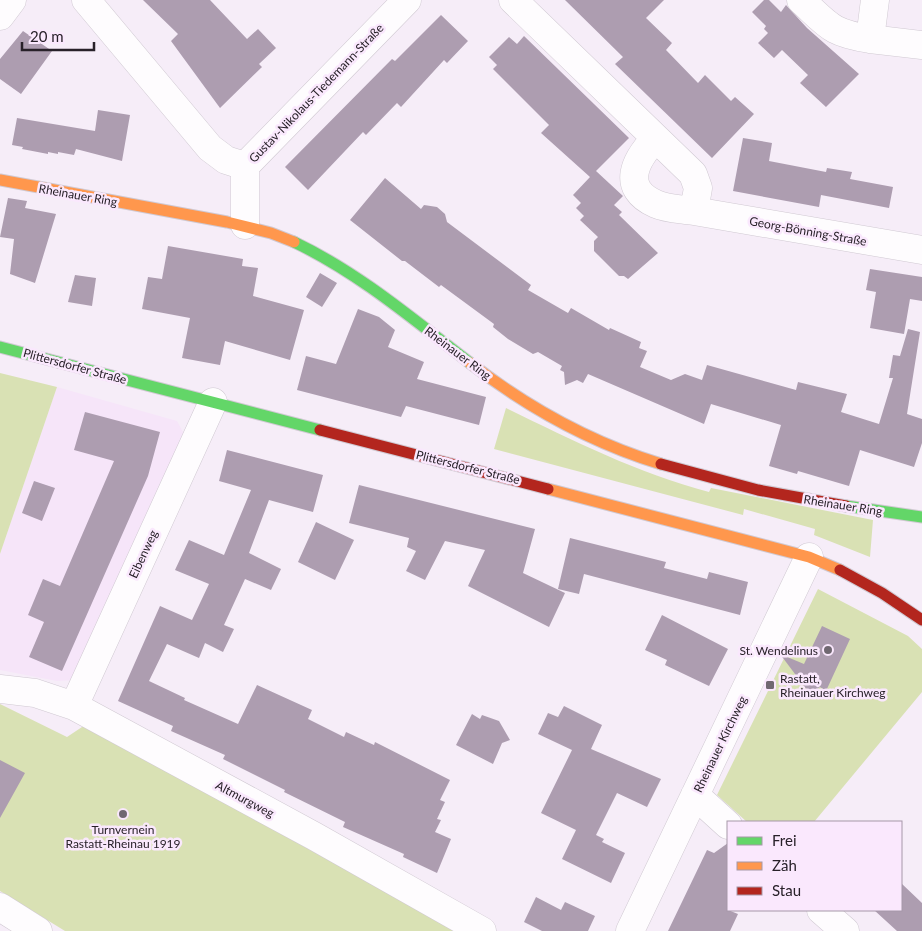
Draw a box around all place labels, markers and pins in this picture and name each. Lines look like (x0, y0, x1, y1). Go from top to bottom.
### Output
place label: St. Wendelinus (740, 643, 818, 658)
marker: St. Wendelinus (822, 644, 834, 656)
place label: Rastatt, Rheinauer Kirchweg (780, 671, 886, 700)
marker: Rastatt, Rheinauer Kirchweg (764, 679, 776, 691)
marker: Turnvernein Rastatt-Rheinau 1919 (117, 808, 129, 820)
place label: Turnvernein Rastatt-Rheinau 1919 (65, 822, 181, 851)

